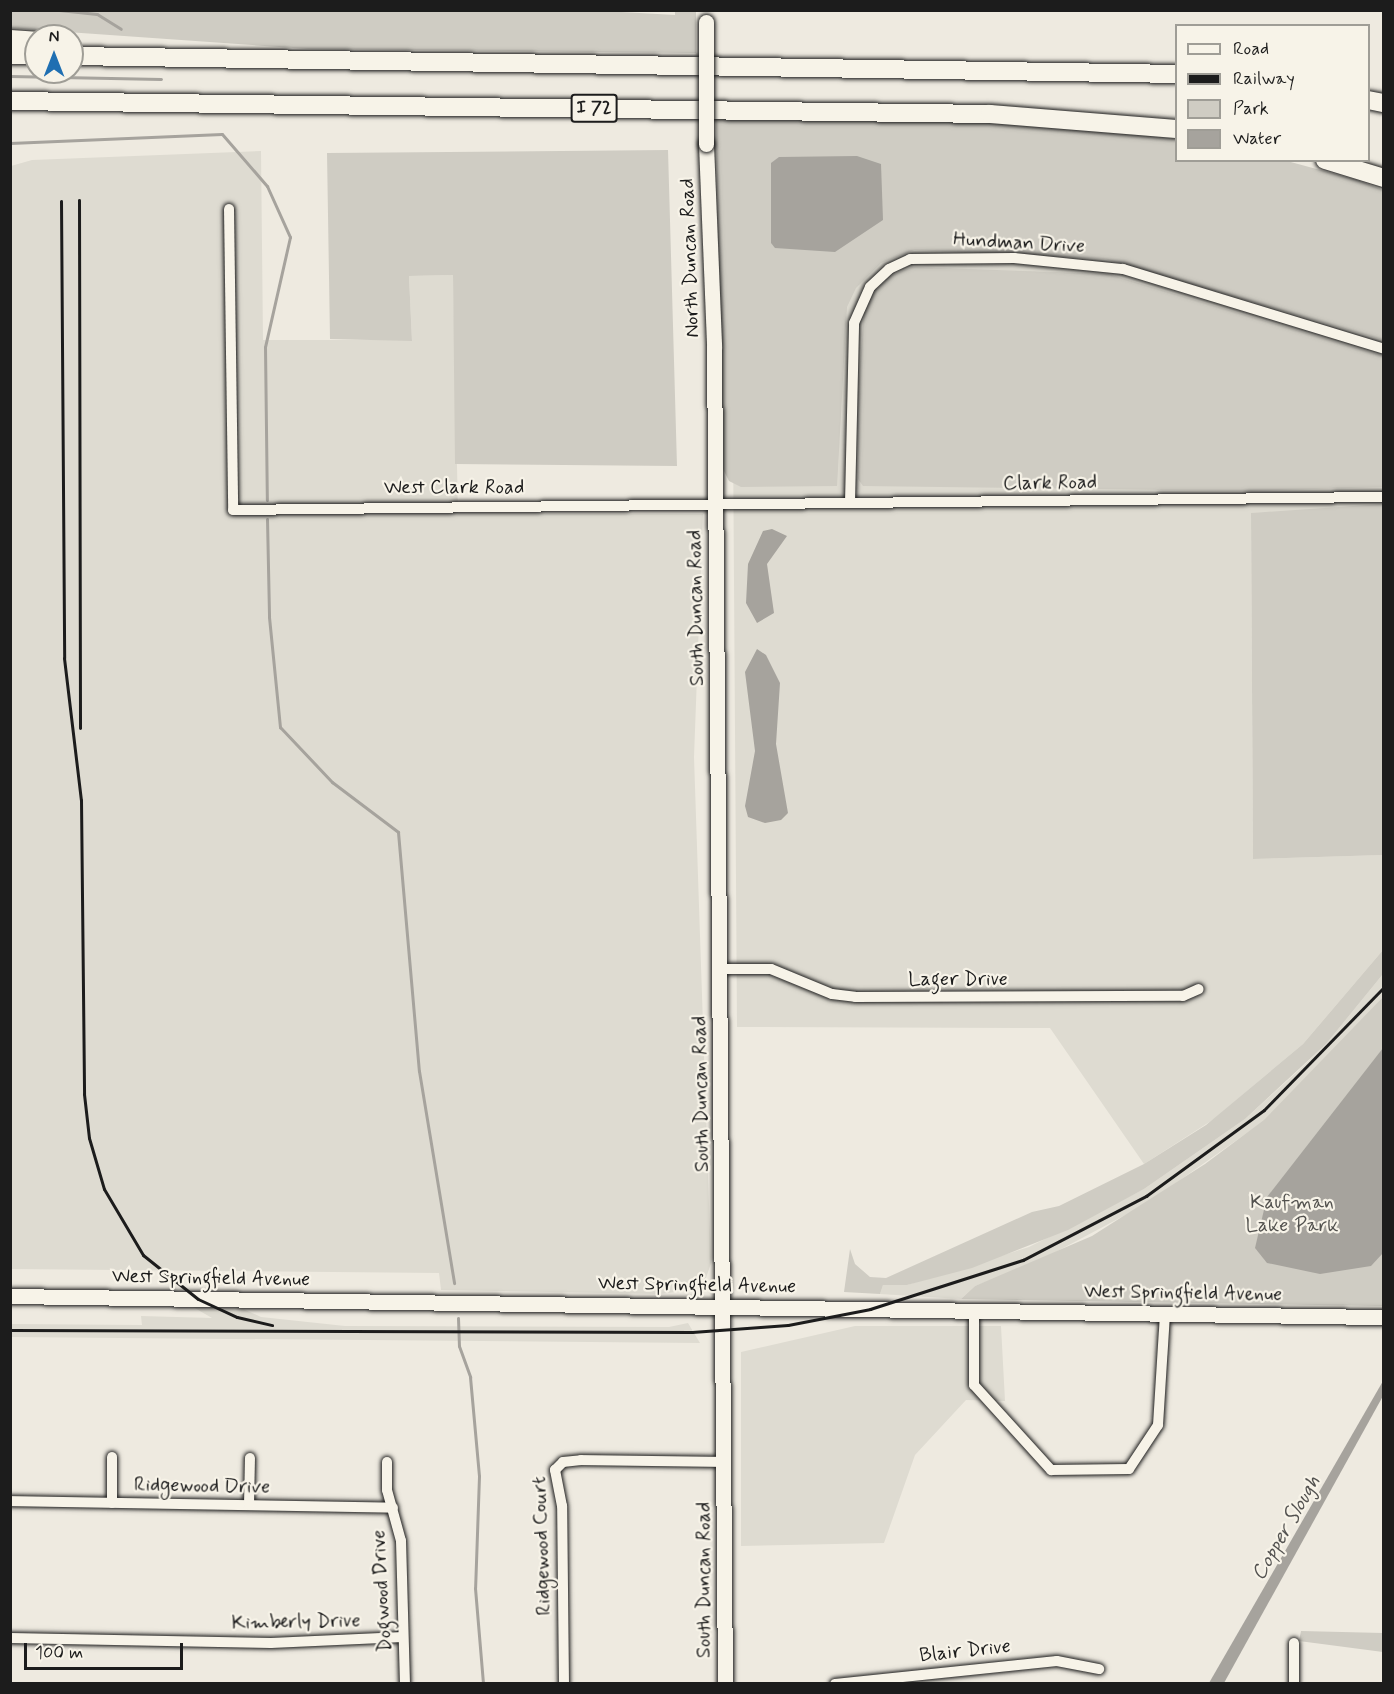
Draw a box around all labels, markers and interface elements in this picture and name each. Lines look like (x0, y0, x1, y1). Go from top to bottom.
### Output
north arrow (24, 24, 84, 84)
legend (1175, 24, 1370, 162)
text: N (49, 27, 59, 48)
text: Road (1233, 37, 1269, 61)
text: Railway (1233, 67, 1295, 91)
road number: I 72 (570, 93, 618, 123)
text: Park (1233, 97, 1269, 121)
text: Water (1233, 127, 1281, 151)
street label: North Duncan Road (675, 178, 705, 338)
street label: Hundman Drive (953, 228, 1085, 258)
street label: Clark Road (1003, 470, 1097, 496)
street label: West Clark Road (384, 475, 524, 499)
street label: South Duncan Road (683, 530, 709, 686)
street label: Lager Drive (908, 967, 1008, 991)
street label: South Duncan Road (688, 1016, 714, 1172)
park label: Kaufman Lake Park (1248, 1190, 1336, 1237)
street label: West Springfield Avenue (110, 1264, 312, 1292)
street label: West Springfield Avenue (596, 1271, 798, 1299)
street label: West Springfield Avenue (1082, 1279, 1284, 1307)
water label: Copper Slough (1245, 1470, 1327, 1586)
street label: Ridgewood Drive (135, 1473, 269, 1499)
street label: Ridgewood Court (528, 1476, 556, 1616)
street label: South Duncan Road (692, 1502, 716, 1658)
street label: Dogwood Drive (367, 1530, 397, 1652)
street label: Kimberly Drive (231, 1609, 361, 1635)
scale bar (27, 1631, 186, 1669)
street label: Blair Drive (918, 1634, 1012, 1668)
text: 100 m (35, 1641, 83, 1665)

